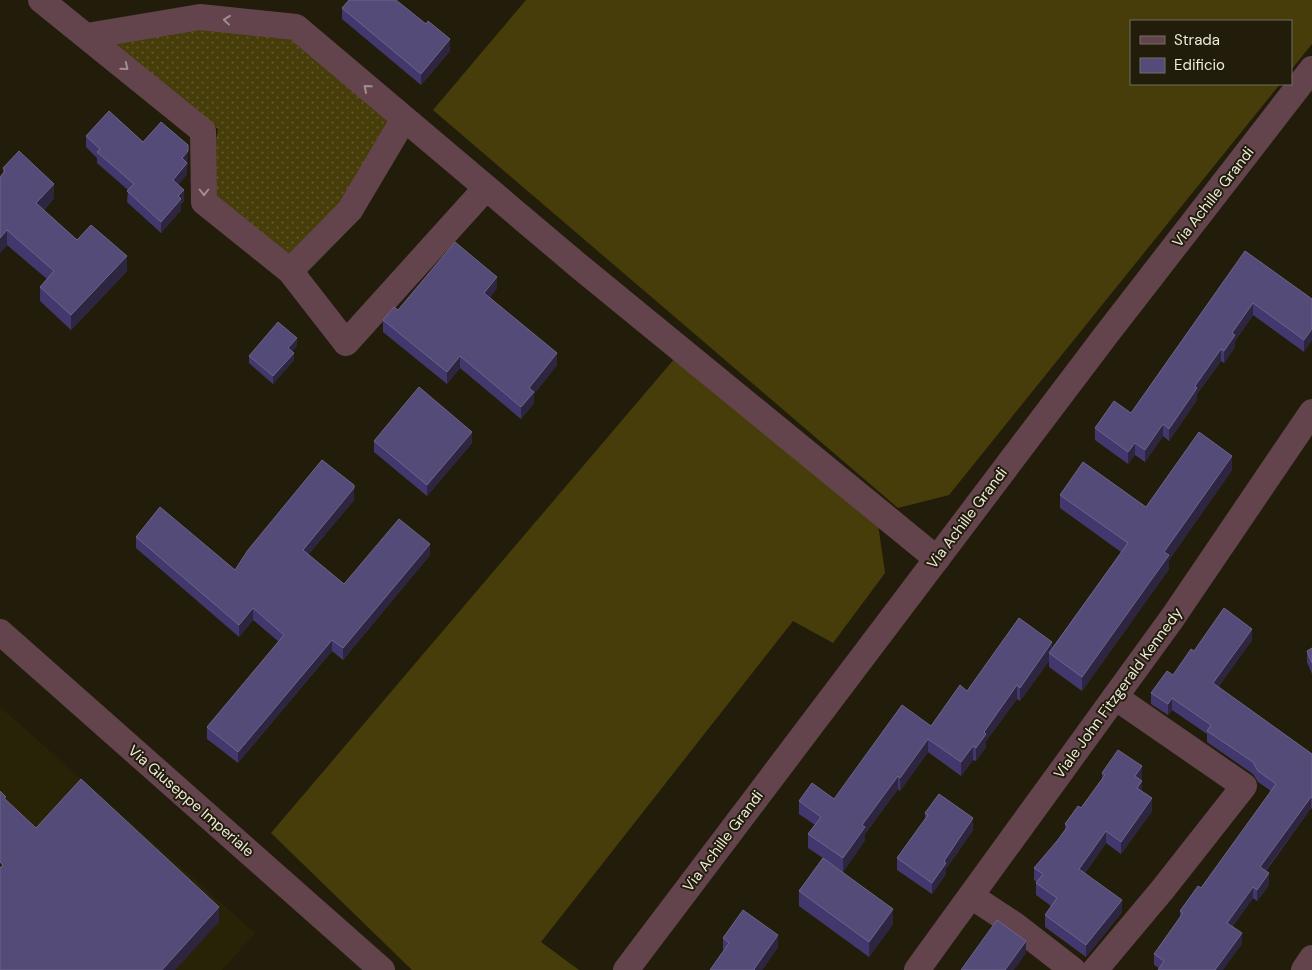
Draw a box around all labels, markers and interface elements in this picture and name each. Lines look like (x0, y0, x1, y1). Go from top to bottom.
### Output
one-way arrow (223, 15, 231, 26)
legend (1130, 20, 1292, 85)
text: Strada (1174, 30, 1220, 50)
text: Edificio (1174, 55, 1225, 75)
one-way arrow (119, 61, 128, 69)
one-way arrow (363, 84, 372, 93)
street label: Via Achille Grandi (1168, 143, 1258, 251)
one-way arrow (199, 188, 209, 196)
street label: Via Achille Grandi (922, 463, 1012, 573)
street label: Viale John Fitzgerald Kennedy (1049, 603, 1187, 783)
street label: Via Giuseppe Imperiale (124, 741, 258, 861)
street label: Via Achille Grandi (678, 786, 768, 896)

